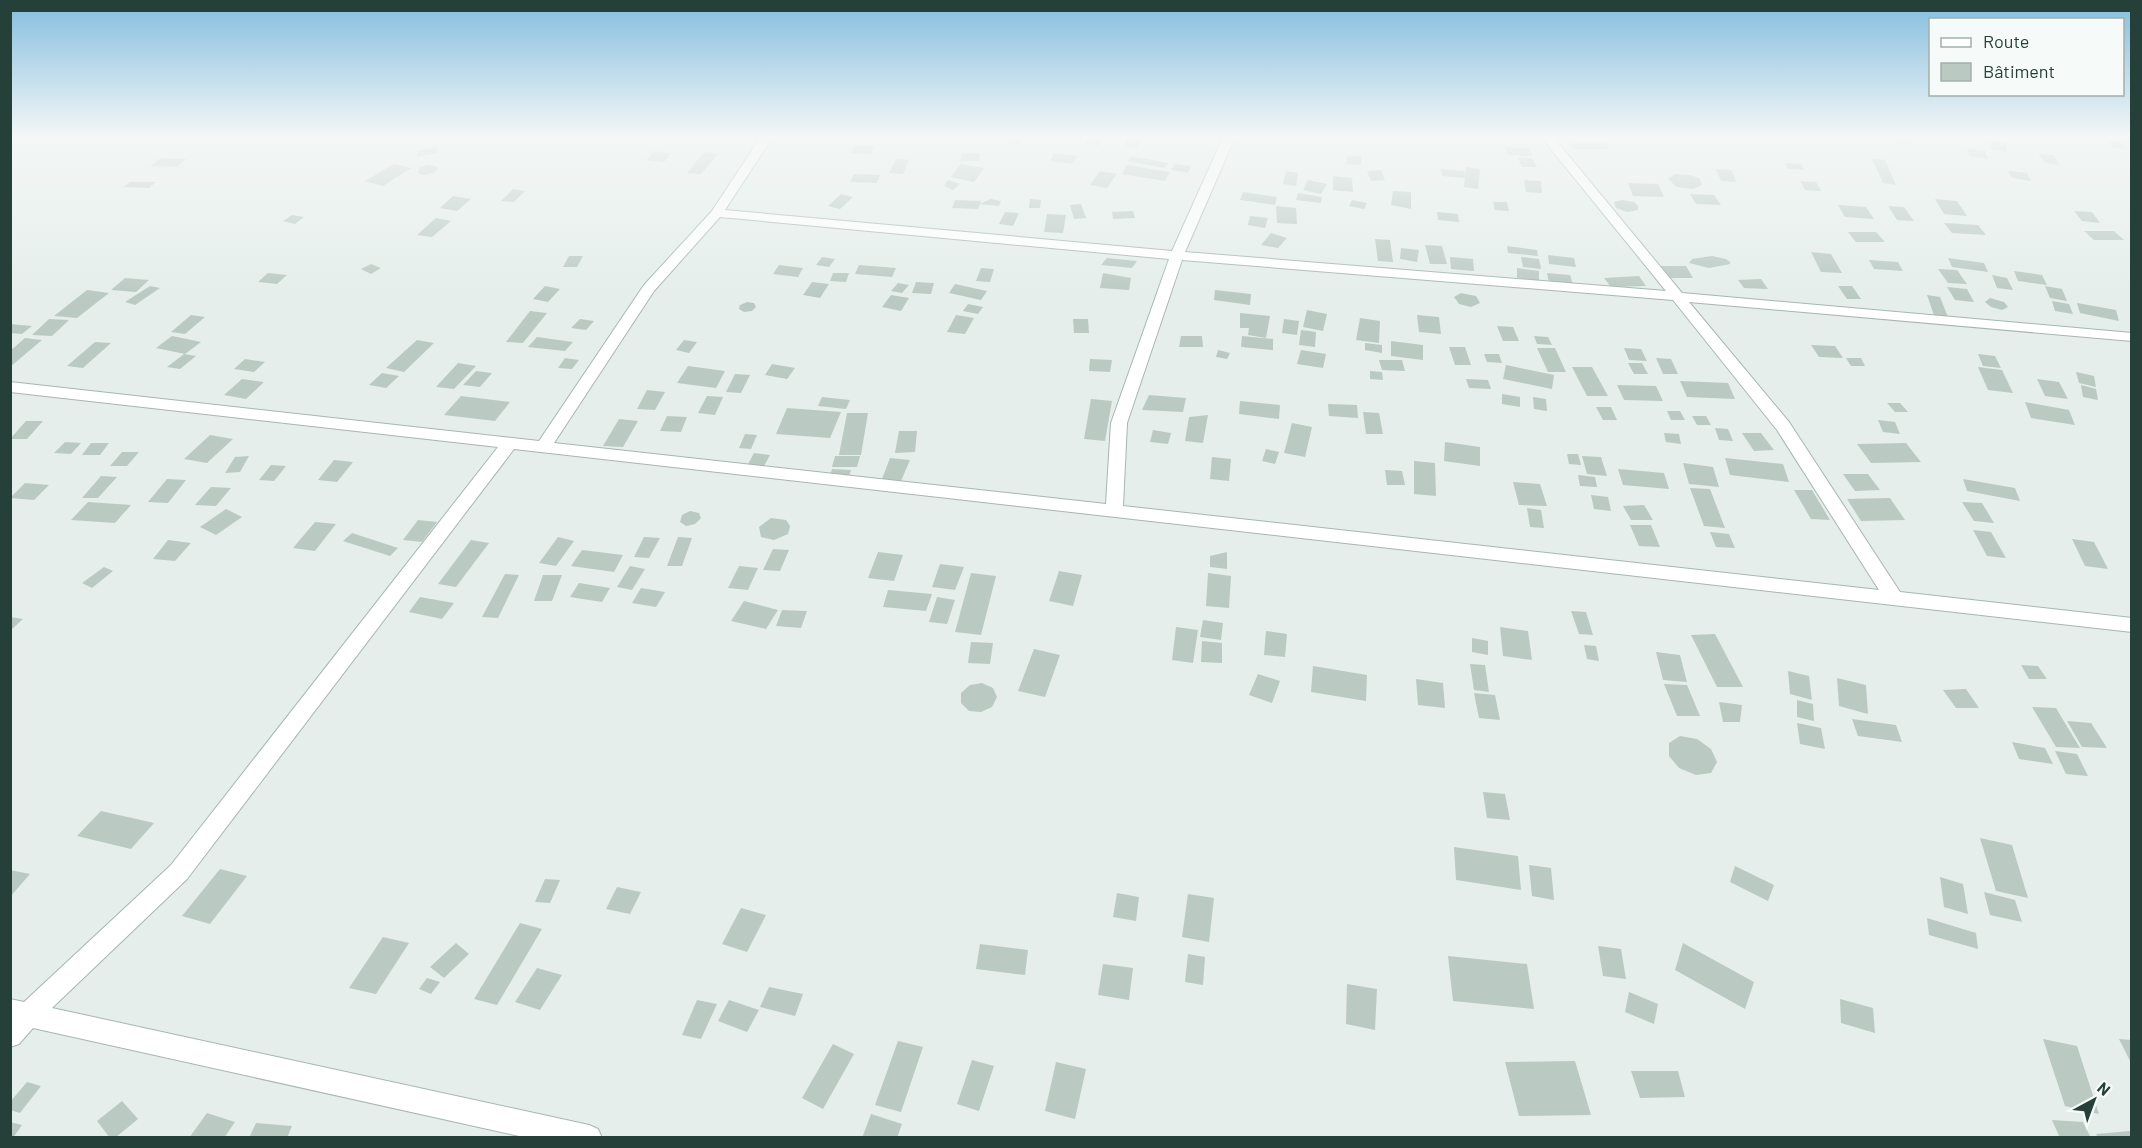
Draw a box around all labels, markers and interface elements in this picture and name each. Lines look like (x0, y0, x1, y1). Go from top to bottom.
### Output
legend (1929, 18, 2124, 96)
text: Route (1983, 30, 2029, 52)
text: Bâtiment (1983, 60, 2055, 82)
north arrow (2064, 1070, 2124, 1130)
text: N (2094, 1078, 2114, 1099)

